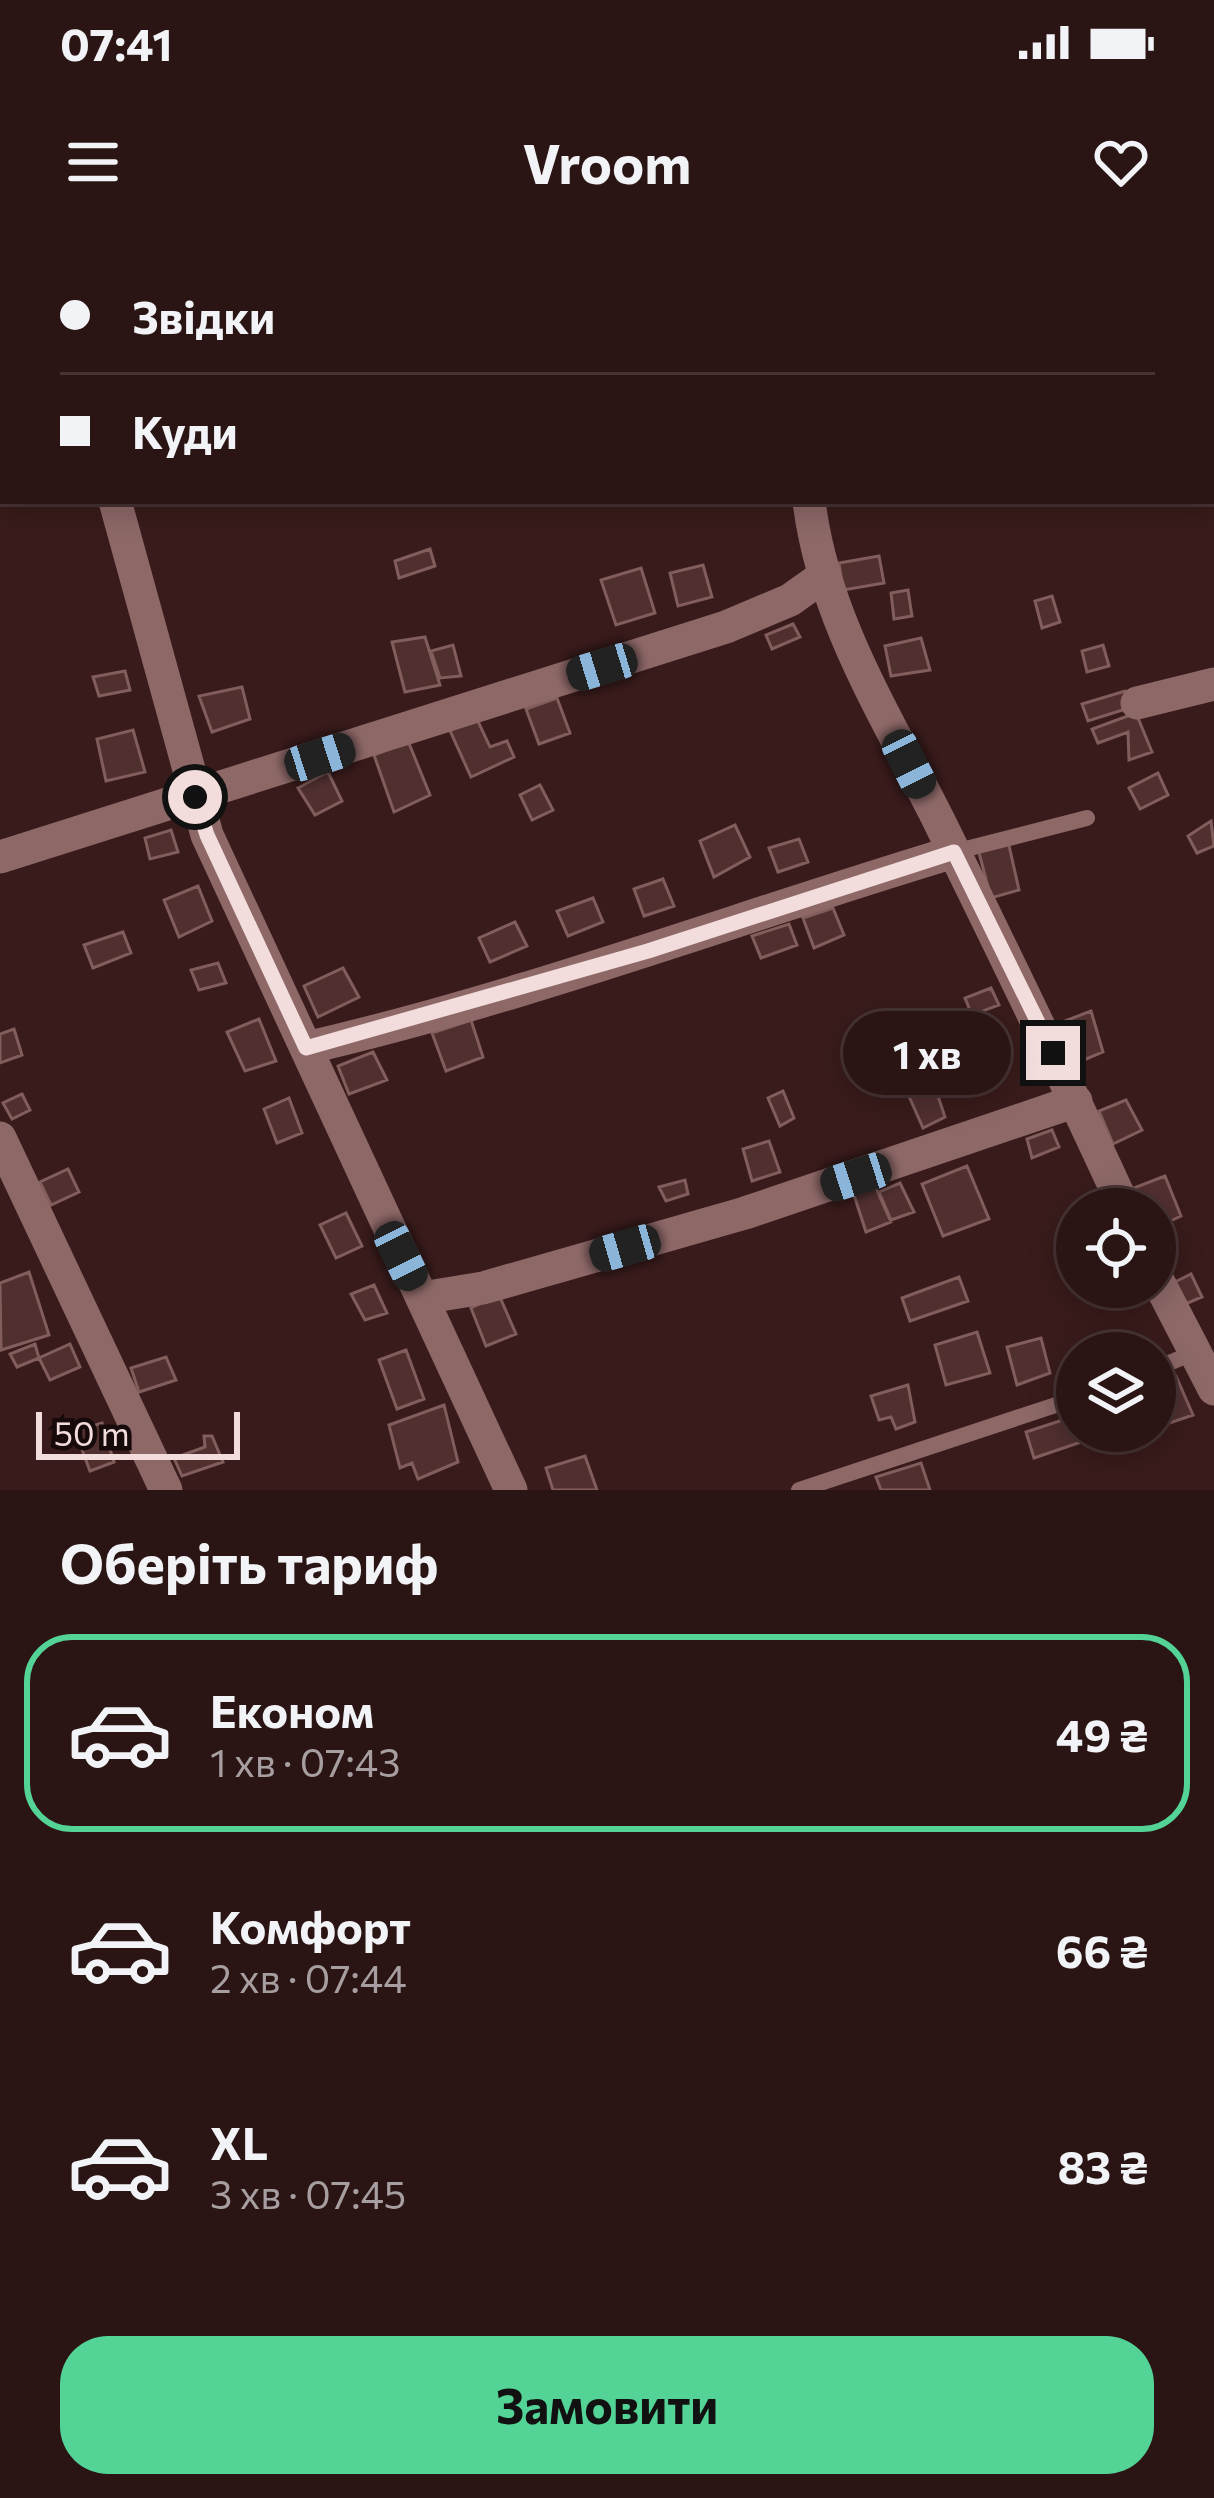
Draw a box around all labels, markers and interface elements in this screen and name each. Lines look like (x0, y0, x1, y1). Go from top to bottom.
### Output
text: 07:41 (60, 15, 173, 70)
icon: menu (60, 129, 126, 195)
text: Vroom (523, 129, 691, 195)
icon: heart (1088, 129, 1154, 195)
text: Звідки (132, 288, 275, 343)
text: Куди (132, 403, 238, 458)
car (562, 639, 642, 695)
car (877, 724, 941, 804)
car (280, 729, 360, 785)
route start (168, 770, 222, 824)
callout: 1 хв (843, 1011, 1011, 1095)
route end (1026, 1026, 1080, 1080)
text: 1 хв (893, 1029, 961, 1077)
car (816, 1149, 896, 1205)
map controls (1056, 1188, 1176, 1452)
button: locate (1056, 1188, 1176, 1308)
car (369, 1216, 433, 1296)
car (585, 1221, 665, 1275)
button: layers (1056, 1332, 1176, 1452)
scale bar (36, 1406, 240, 1459)
text: 50 m (54, 1412, 130, 1453)
text: Оберіть тариф (60, 1529, 438, 1595)
icon: car (66, 1679, 174, 1787)
text: Економ (210, 1682, 374, 1737)
text: 49 ₴ (1056, 1706, 1148, 1761)
text: 1 хв · 07:43 (210, 1737, 400, 1785)
icon: car (66, 1895, 174, 2003)
text: Комфорт (210, 1898, 411, 1953)
text: 66 ₴ (1056, 1922, 1148, 1977)
text: 2 хв · 07:44 (210, 1953, 407, 2001)
icon: car (66, 2111, 174, 2219)
text: XL (210, 2114, 268, 2169)
text: 83 ₴ (1057, 2138, 1148, 2193)
text: 3 хв · 07:45 (210, 2169, 406, 2217)
button: Замовити (60, 2336, 1154, 2474)

